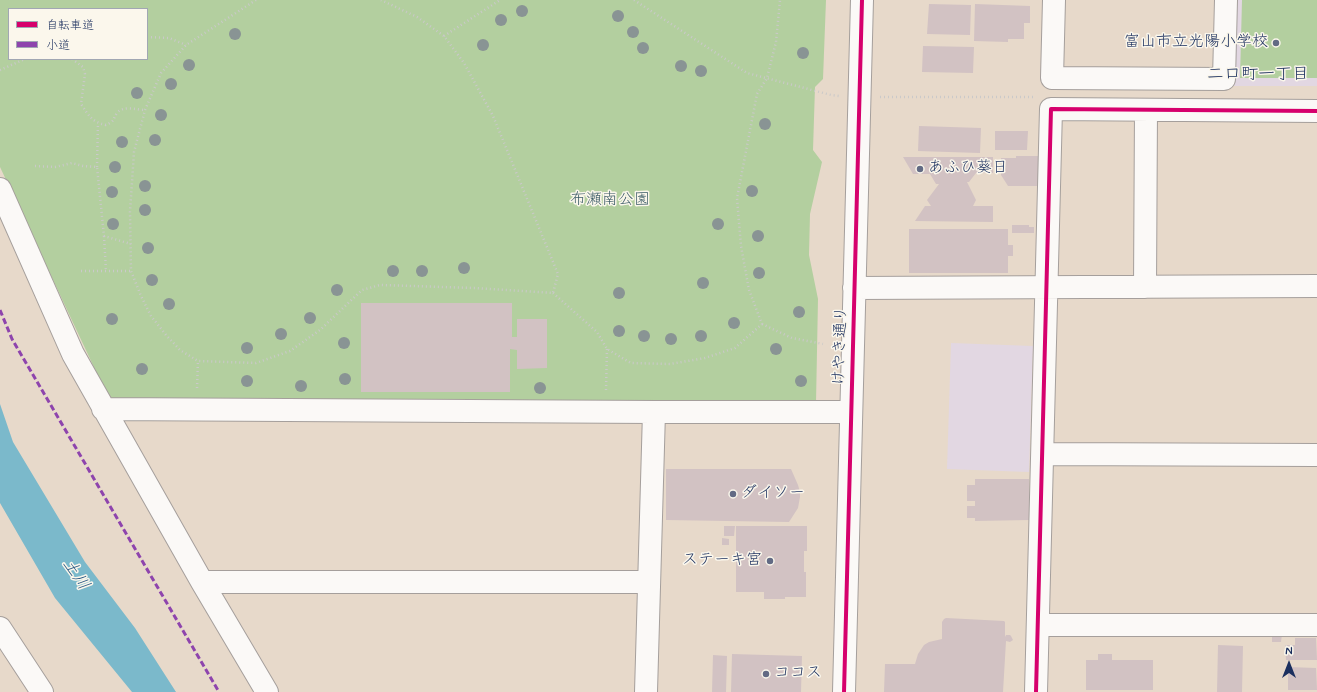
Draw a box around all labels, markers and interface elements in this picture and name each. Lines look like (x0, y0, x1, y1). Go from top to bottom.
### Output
legend (8, 8, 148, 60)
text: 自転車道 (46, 18, 94, 34)
place label: 富山市立光陽小学校 (1124, 33, 1268, 53)
text: 小道 (46, 38, 70, 54)
marker: 富山市立光陽小学校 (1271, 38, 1281, 48)
district label: 二口町一丁目 (1207, 65, 1309, 85)
place label: あふひ葵日 (928, 159, 1008, 179)
marker: あふひ葵日 (915, 164, 925, 174)
park label: 布瀬南公園 (570, 191, 650, 211)
street label: けやき通り (830, 306, 852, 386)
place label: ダイソー (741, 484, 805, 504)
marker: ダイソー (728, 489, 738, 499)
place label: ステーキ宮 (682, 551, 762, 571)
water label: 土川 (57, 555, 93, 595)
marker: ステーキ宮 (765, 556, 775, 566)
north arrow (1269, 644, 1309, 684)
text: N (1285, 645, 1293, 659)
place label: ココス (774, 664, 822, 684)
marker: ココス (761, 669, 771, 679)

